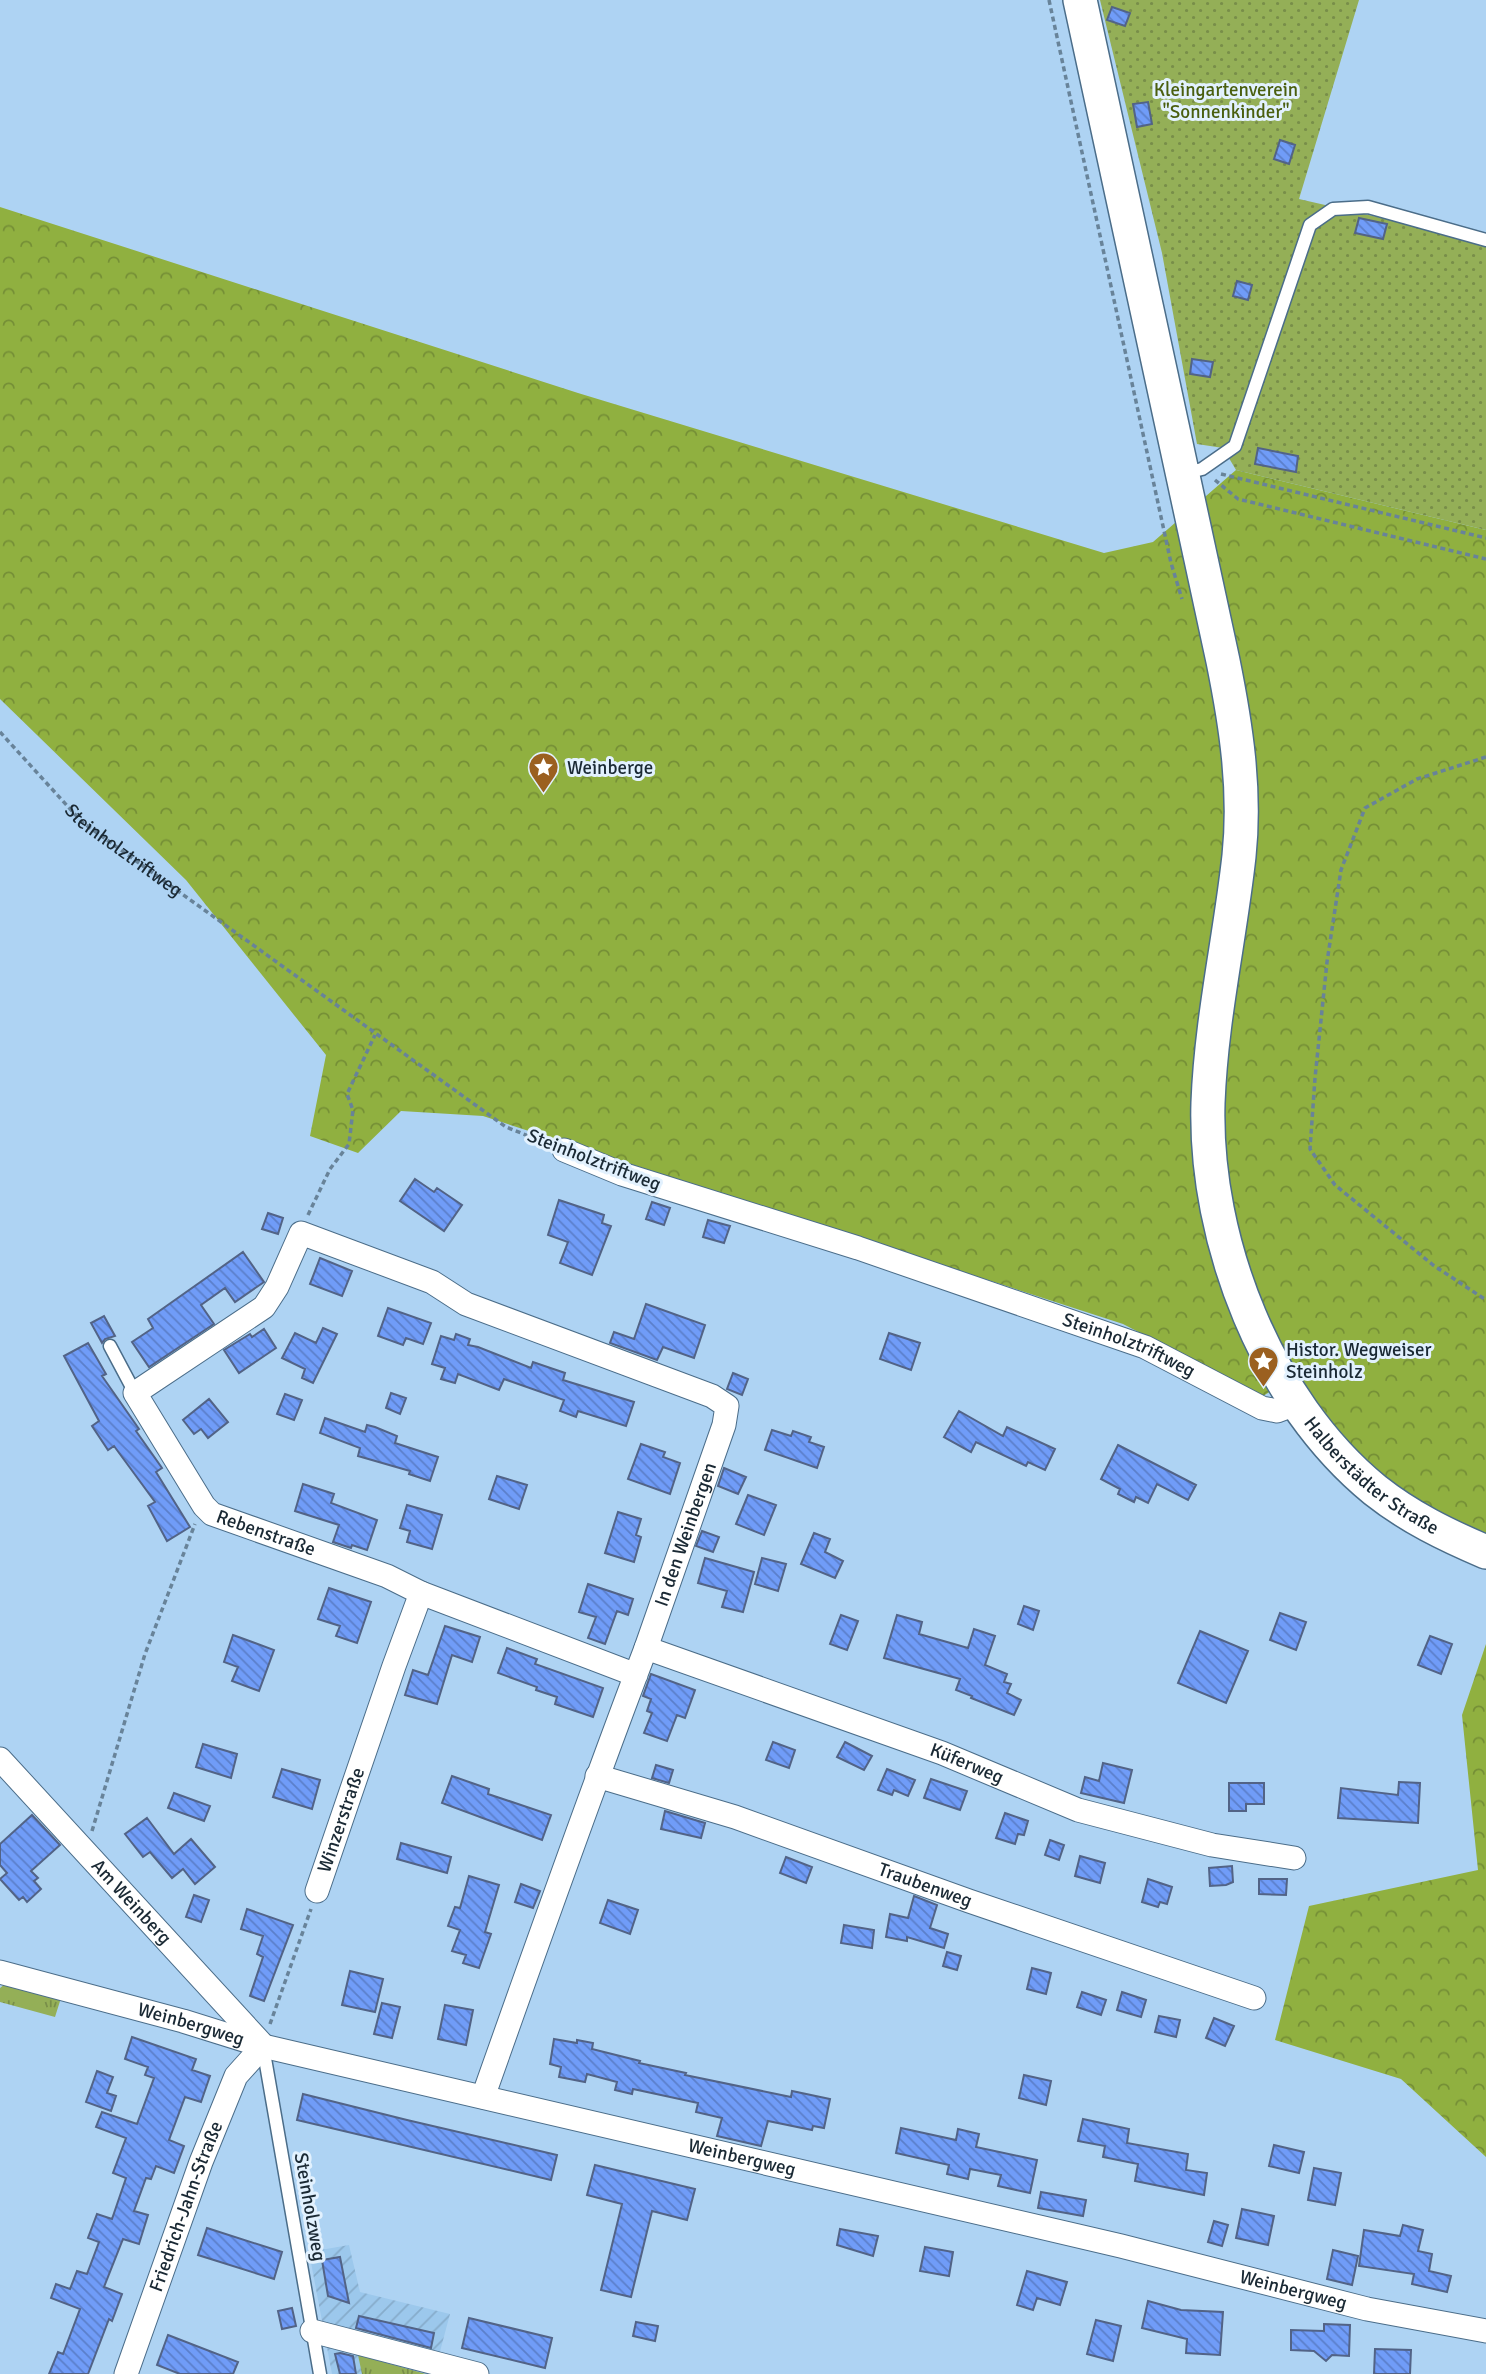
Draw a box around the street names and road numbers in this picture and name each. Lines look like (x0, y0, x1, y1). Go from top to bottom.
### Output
street label: Steinholztriftweg (59, 799, 187, 902)
street label: Steinholztriftweg (524, 1123, 664, 1197)
street label: Steinholztriftweg (1059, 1307, 1199, 1383)
street label: Halberstädter Straße (1299, 1412, 1443, 1540)
street label: In den Weinbergen (649, 1459, 722, 1610)
street label: Rebenstraße (213, 1504, 319, 1562)
street label: Küferweg (927, 1738, 1007, 1789)
street label: Winzerstraße (312, 1764, 370, 1876)
street label: Am Weinberg (86, 1854, 177, 1950)
street label: Traubenweg (875, 1857, 975, 1913)
street label: Weinbergweg (135, 1997, 247, 2051)
street label: Friedrich-Jahn-Straße (144, 2118, 228, 2295)
street label: Weinbergweg (686, 2133, 798, 2182)
street label: Steinholzweg (289, 2151, 331, 2263)
street label: Weinbergweg (1237, 2265, 1349, 2315)

